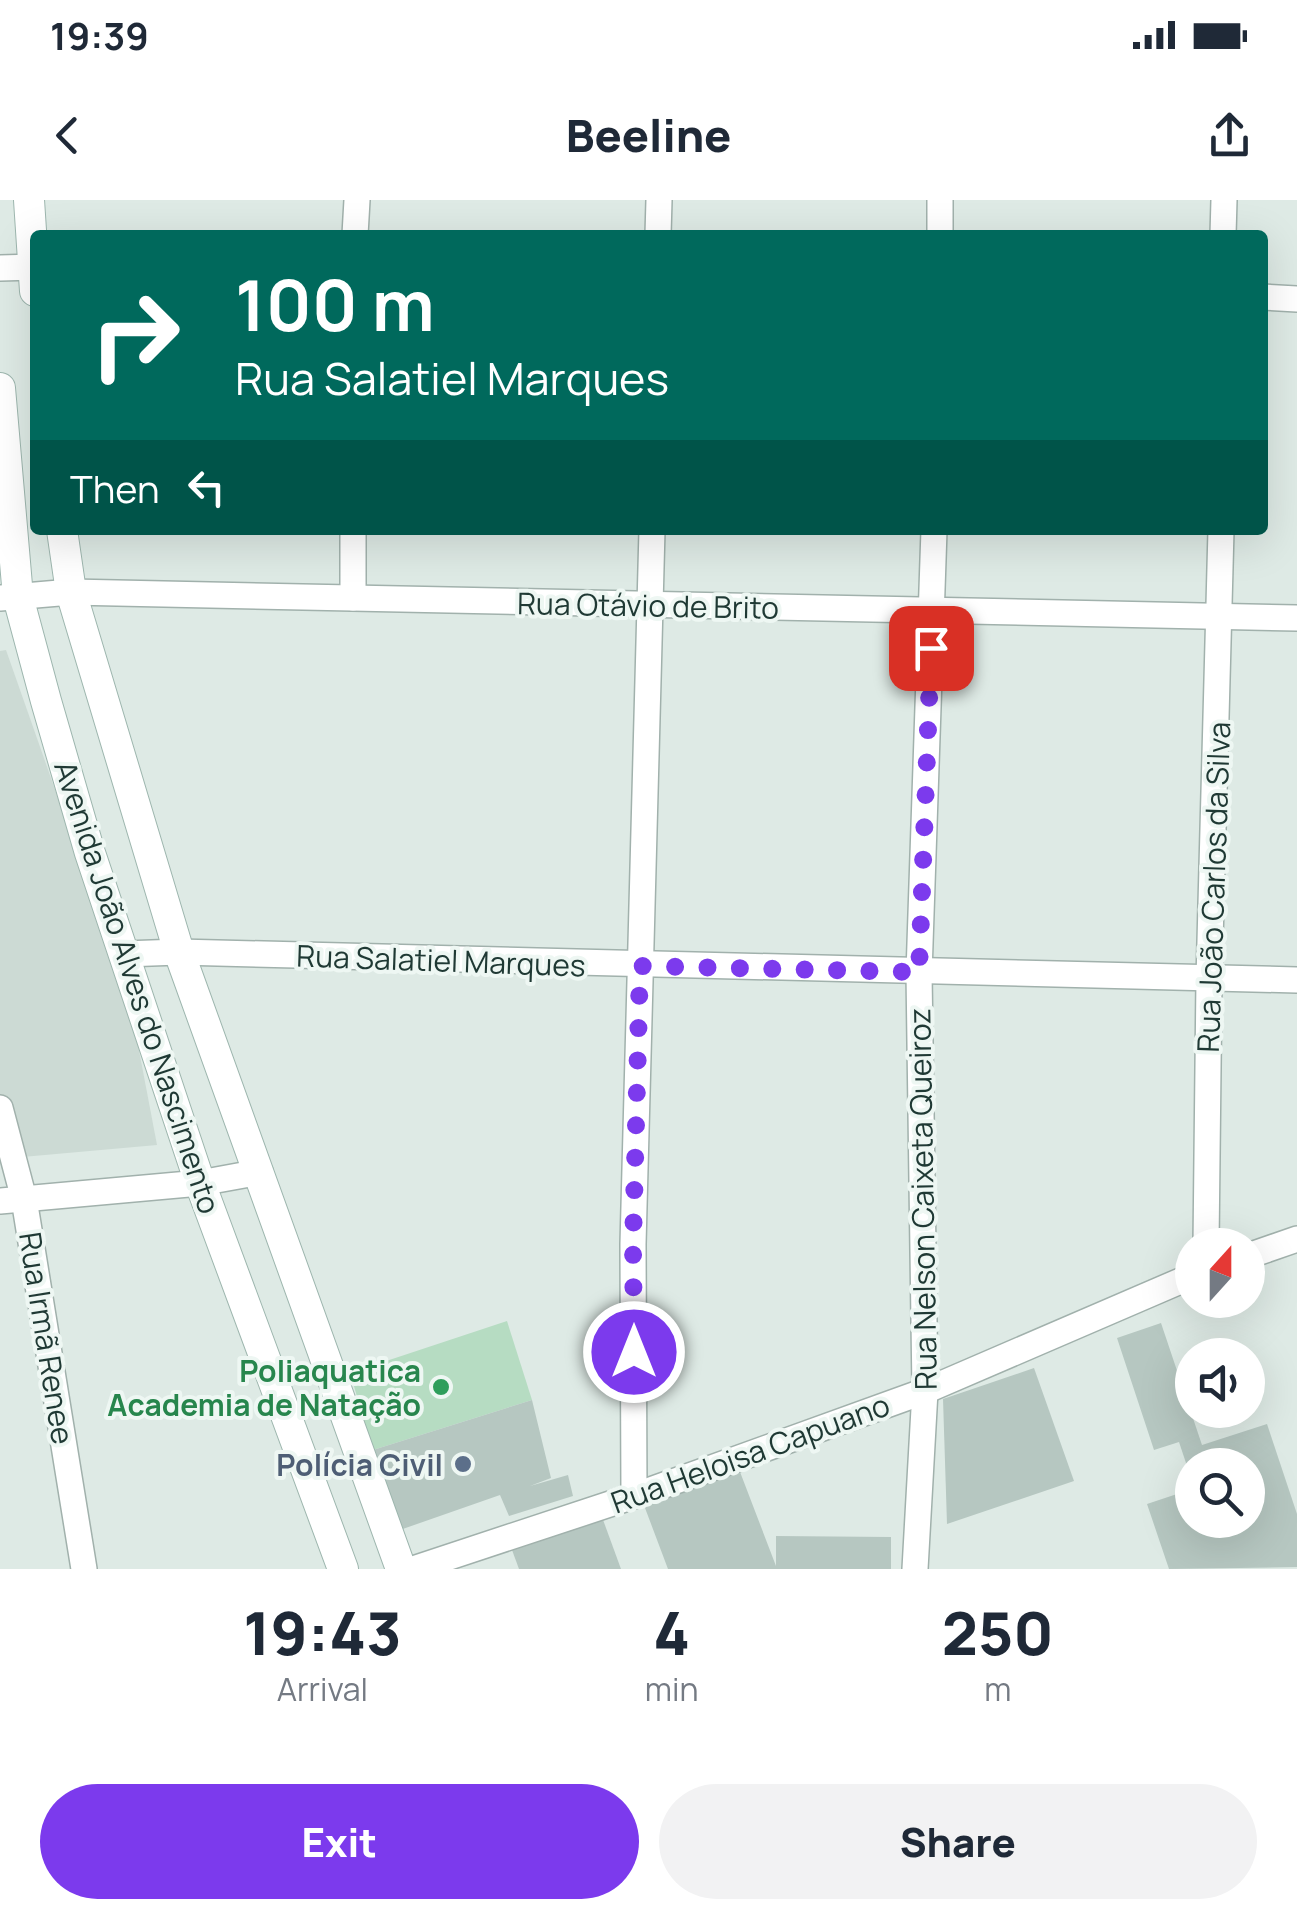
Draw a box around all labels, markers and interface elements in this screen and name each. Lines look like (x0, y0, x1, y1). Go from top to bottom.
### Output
text: 19:39 (50, 9, 149, 61)
text: Beeline (566, 104, 731, 166)
icon: back (40, 108, 95, 163)
icon: share (1202, 108, 1257, 163)
text: 100 m (235, 256, 435, 352)
icon: right (70, 270, 200, 400)
text: Rua Salatiel Marques (235, 347, 669, 409)
icon: left (179, 460, 234, 515)
text: Then (70, 462, 159, 514)
street label: Rua Otávio de Brito (517, 582, 779, 628)
pin (889, 606, 974, 691)
icon: arrive (904, 621, 959, 676)
street label: Rua João Carlos da Silva (1187, 721, 1239, 1053)
street label: Avenida João Alves do Nascimento (45, 755, 231, 1219)
street label: Rua Salatiel Marques (296, 934, 586, 986)
street label: Rua Nelson Caixeta Queiroz (898, 1008, 946, 1390)
north arrow (1175, 1228, 1265, 1318)
map controls (1175, 1228, 1265, 1538)
street label: Rua Irmã Renee (10, 1229, 84, 1447)
position arrow (582, 1300, 686, 1404)
button: sound (1175, 1338, 1265, 1428)
place label: Poliaquatica Academia de Natação (107, 1350, 421, 1425)
marker: Poliaquatica Academia de Natação (430, 1376, 452, 1398)
street label: Rua Heloisa Capuano (605, 1384, 895, 1522)
place label: Polícia Civil (276, 1444, 443, 1485)
button: search (1175, 1448, 1265, 1538)
marker: Polícia Civil (452, 1453, 474, 1475)
text: 19:43 (243, 1591, 402, 1673)
text: 4 (653, 1591, 690, 1673)
text: 250 (942, 1591, 1054, 1673)
text: Arrival (277, 1667, 368, 1711)
text: min (645, 1667, 698, 1711)
text: m (984, 1667, 1011, 1711)
button: Exit (40, 1784, 639, 1899)
button: Share (659, 1784, 1257, 1899)

